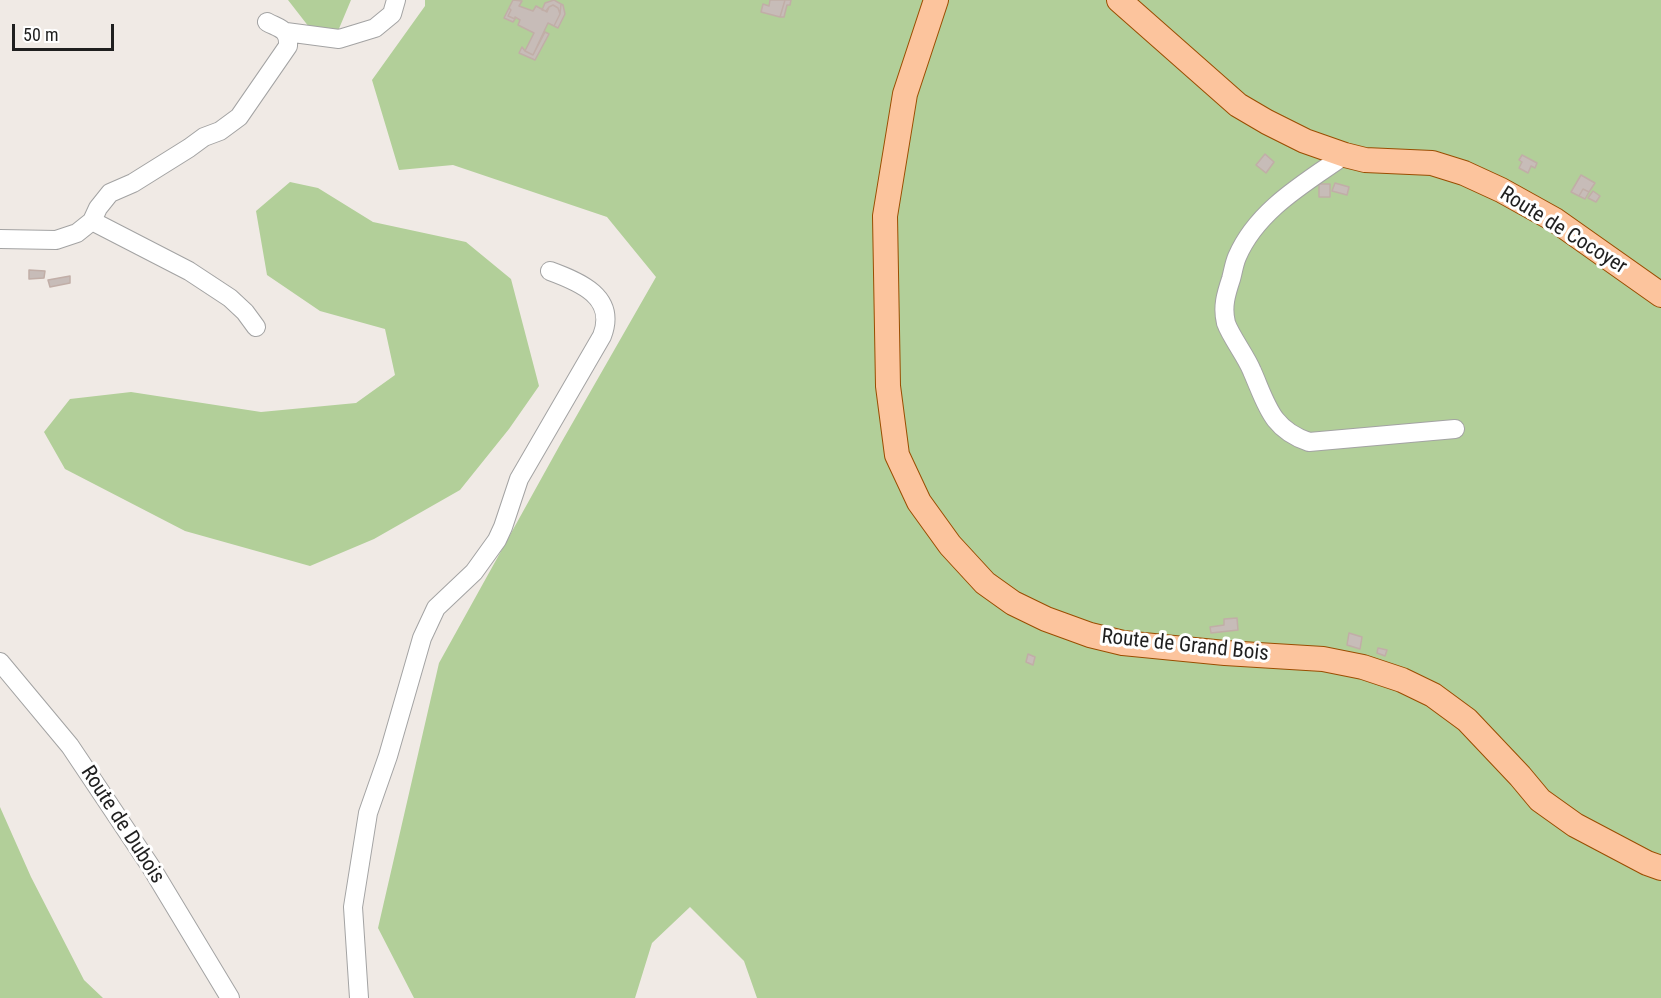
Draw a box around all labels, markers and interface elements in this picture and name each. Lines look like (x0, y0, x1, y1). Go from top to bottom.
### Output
scale bar (15, 12, 117, 50)
text: 50 m (23, 24, 58, 45)
street label: Route de Cocoyer (1495, 182, 1631, 280)
street label: Route de Grand Bois (1100, 625, 1270, 667)
street label: Route de Dubois (75, 761, 169, 889)

